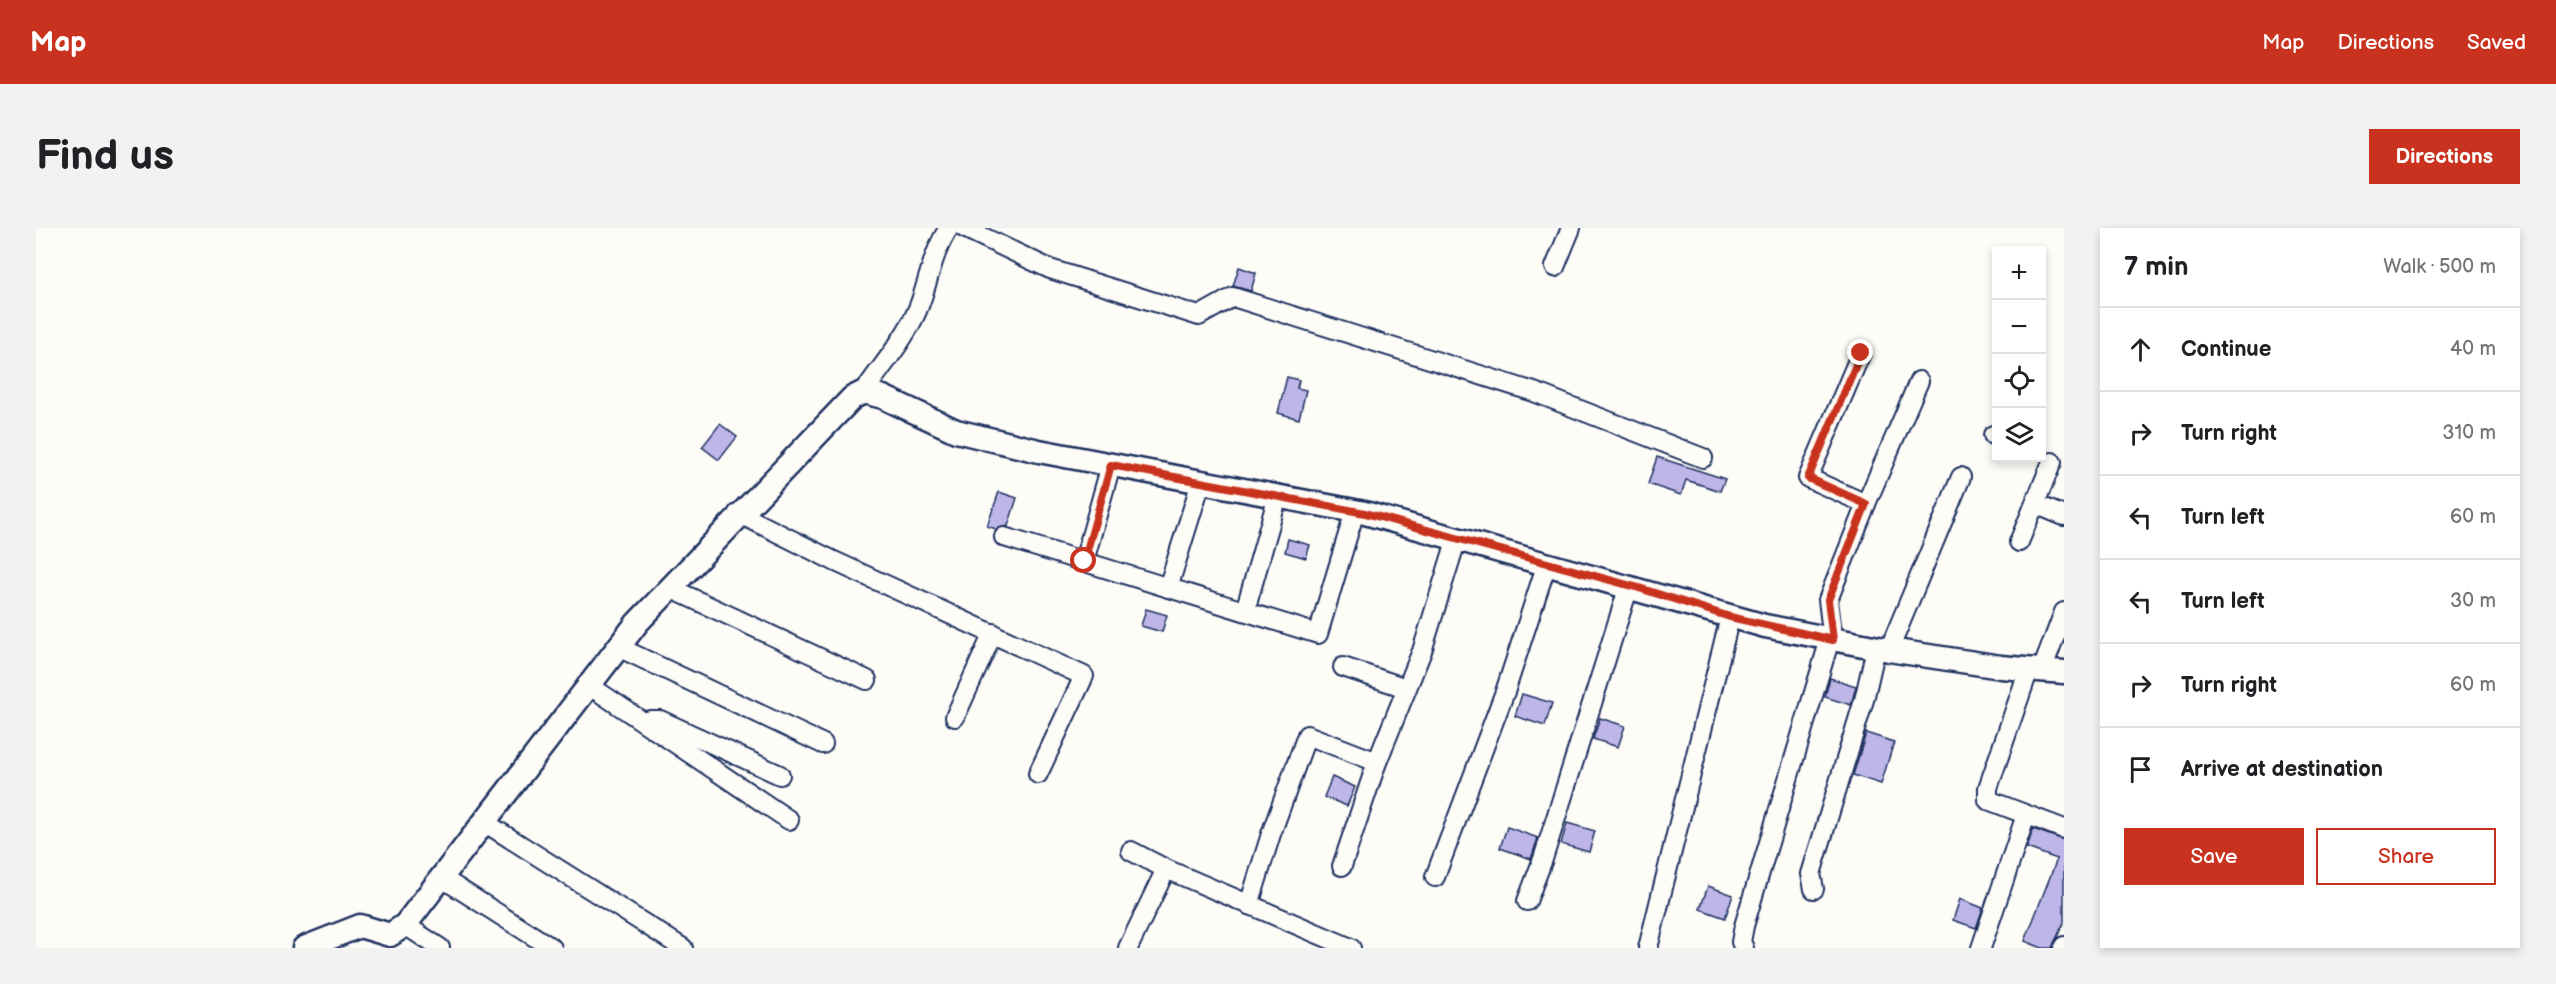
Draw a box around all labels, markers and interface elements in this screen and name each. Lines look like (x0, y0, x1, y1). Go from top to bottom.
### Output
text: Map (30, 26, 86, 59)
text: Map (2262, 30, 2305, 55)
text: Directions (2338, 30, 2434, 55)
text: Saved (2467, 30, 2526, 55)
button: Directions (2369, 129, 2520, 184)
text: Find us (36, 131, 174, 182)
map controls (1992, 246, 2046, 462)
button: + (1992, 246, 2046, 300)
text: 7 min (2124, 252, 2188, 283)
text: Walk · 500 m (2383, 255, 2496, 279)
button: − (1992, 300, 2046, 354)
icon: ahead (2124, 333, 2157, 366)
text: Continue (2181, 336, 2271, 363)
text: 40 m (2450, 337, 2496, 361)
route end (1847, 339, 1873, 365)
button: locate (1992, 354, 2046, 408)
button: layers (1992, 408, 2046, 462)
icon: right (2124, 417, 2157, 450)
text: Turn right (2181, 420, 2277, 447)
text: 310 m (2442, 421, 2496, 445)
icon: left (2124, 501, 2157, 534)
text: Turn left (2181, 504, 2265, 531)
text: 60 m (2450, 505, 2496, 529)
route start (1070, 547, 1096, 573)
icon: left (2124, 585, 2157, 618)
text: Turn left (2181, 588, 2265, 615)
text: 30 m (2450, 589, 2496, 613)
icon: right (2124, 669, 2157, 702)
text: Turn right (2181, 672, 2277, 699)
text: 60 m (2450, 673, 2496, 697)
icon: arrive (2124, 753, 2157, 786)
text: Arrive at destination (2181, 756, 2383, 783)
button: Save (2124, 828, 2304, 885)
button: Share (2316, 828, 2496, 885)

